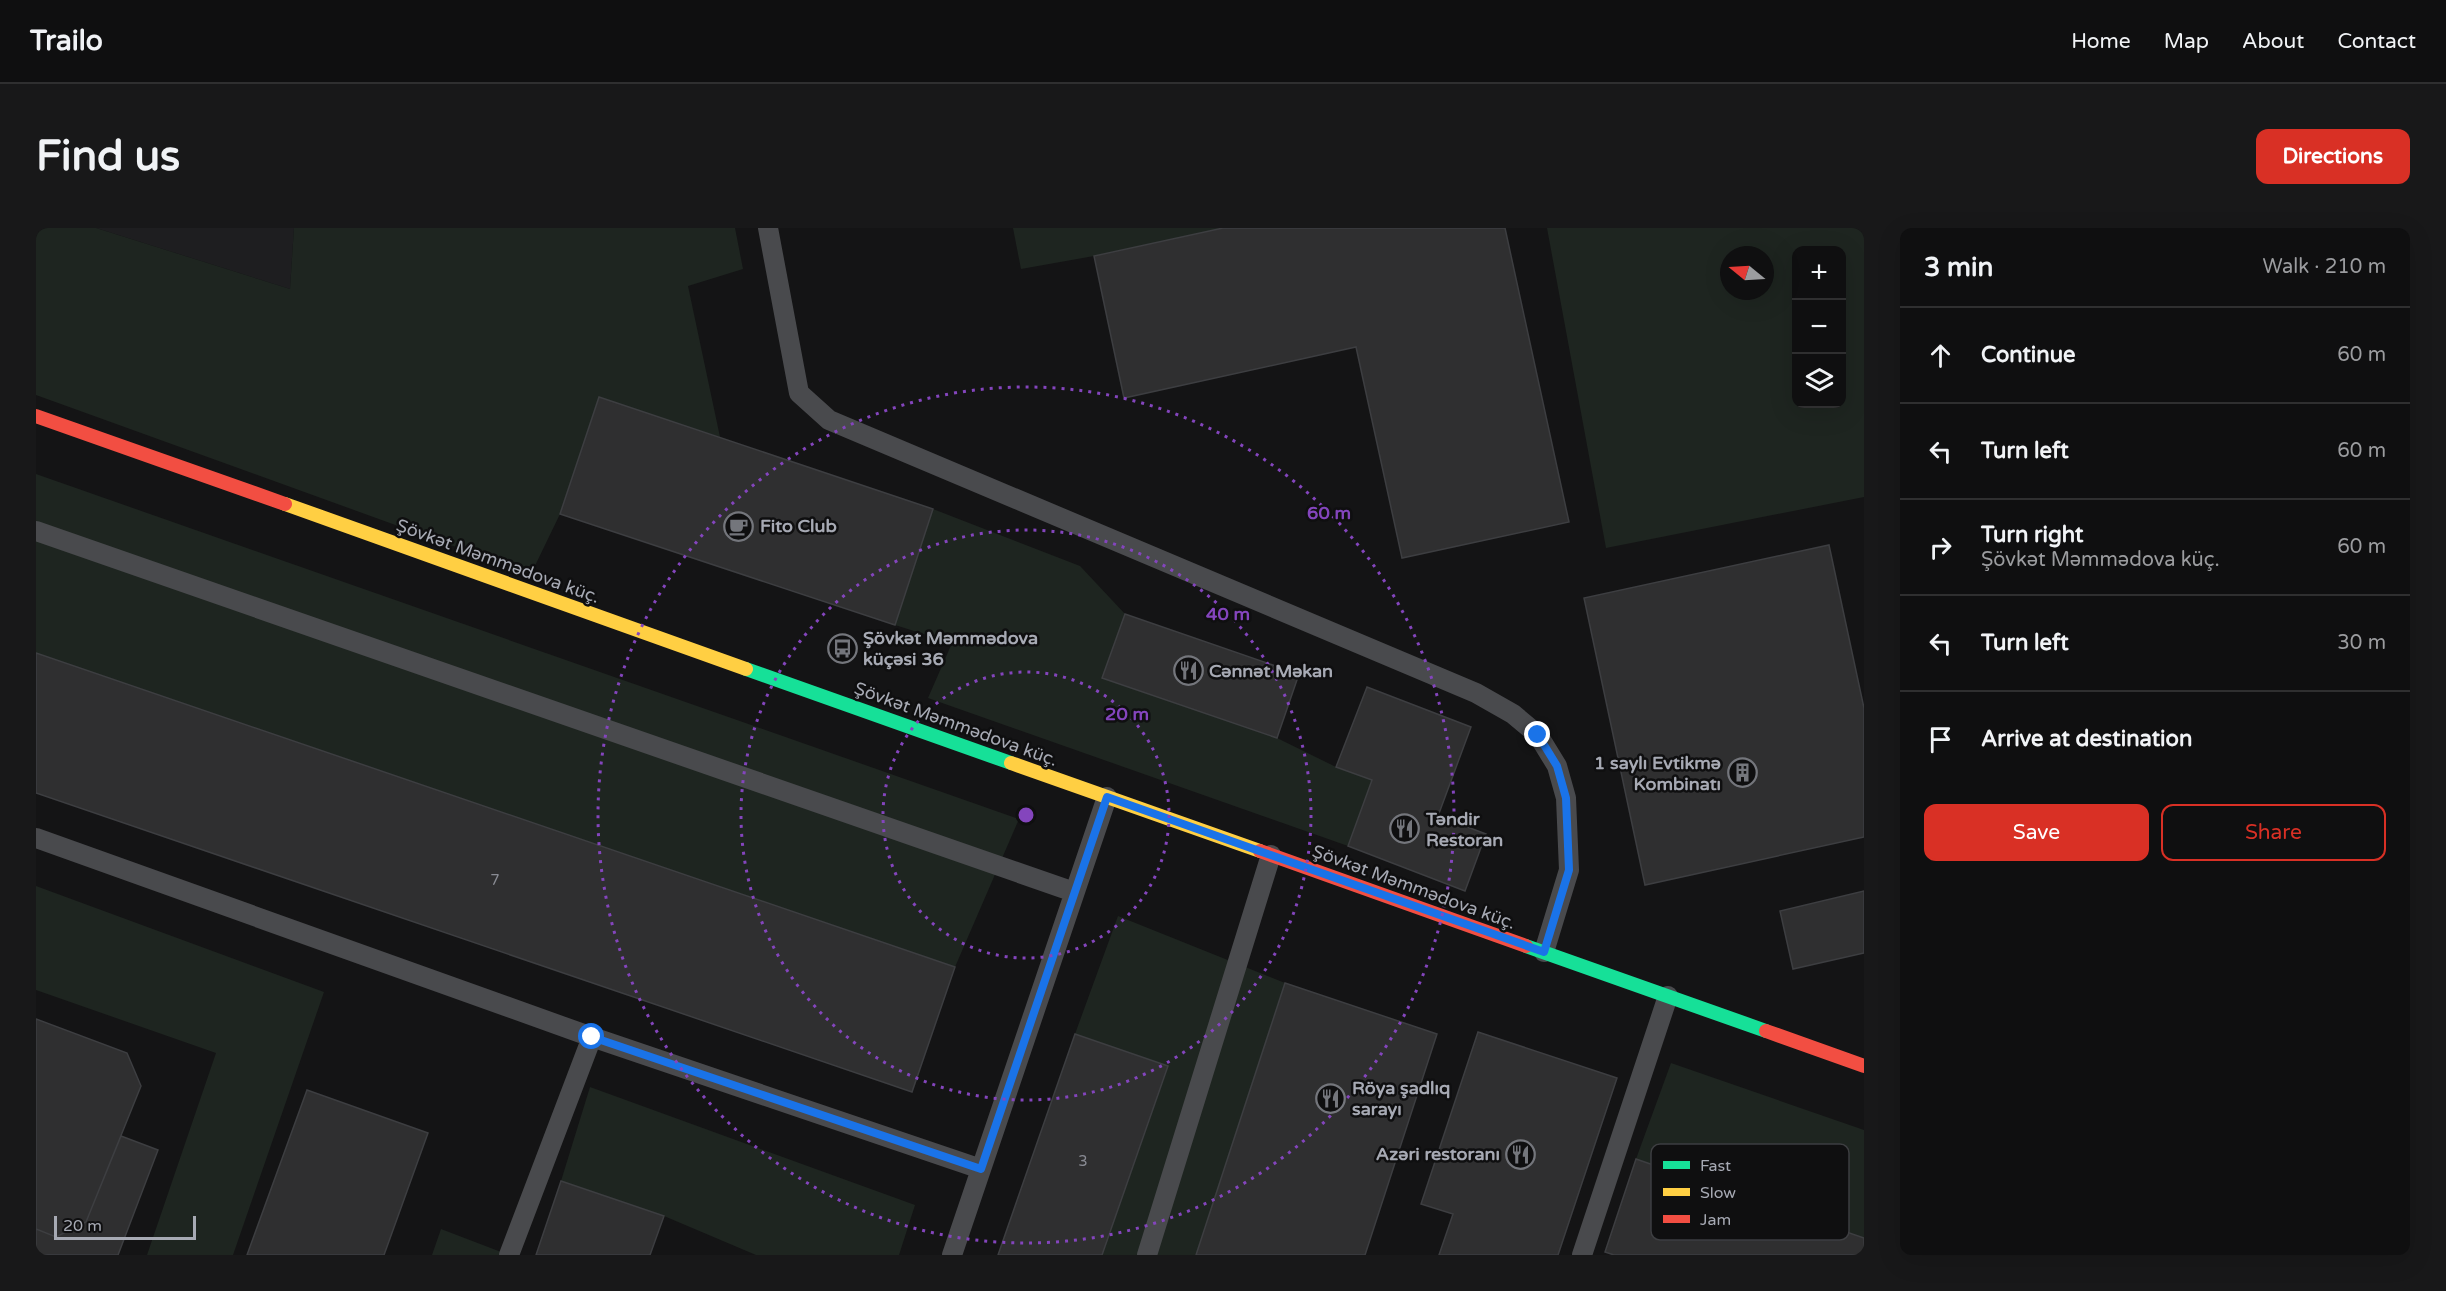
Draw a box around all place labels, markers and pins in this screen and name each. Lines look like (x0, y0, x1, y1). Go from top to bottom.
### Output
cafe icon: Fito Club (723, 510, 755, 542)
place label: Fito Club (760, 515, 837, 537)
place label: Şövkət Məmmədova küçəsi 36 (863, 627, 1038, 670)
bus stop icon: Şövkət Məmmədova küçəsi 36 (826, 632, 858, 664)
restaurant icon: Cənnət Məkan (1172, 655, 1204, 687)
place label: Cənnət Məkan (1209, 660, 1333, 682)
place label: 1 saylı Evtikmə Kombinatı (1594, 752, 1721, 795)
building icon: 1 saylı Evtikmə Kombinatı (1726, 757, 1758, 789)
centre of rings (1016, 805, 1036, 825)
place label: Təndir Restoran (1425, 808, 1503, 851)
restaurant icon: Təndir Restoran (1389, 813, 1421, 845)
place label: Röya şadlıq sarayı (1352, 1077, 1450, 1120)
restaurant icon: Röya şadlıq sarayı (1315, 1082, 1347, 1114)
restaurant icon: Azəri restoranı (1505, 1138, 1537, 1170)
place label: Azəri restoranı (1376, 1143, 1500, 1165)

